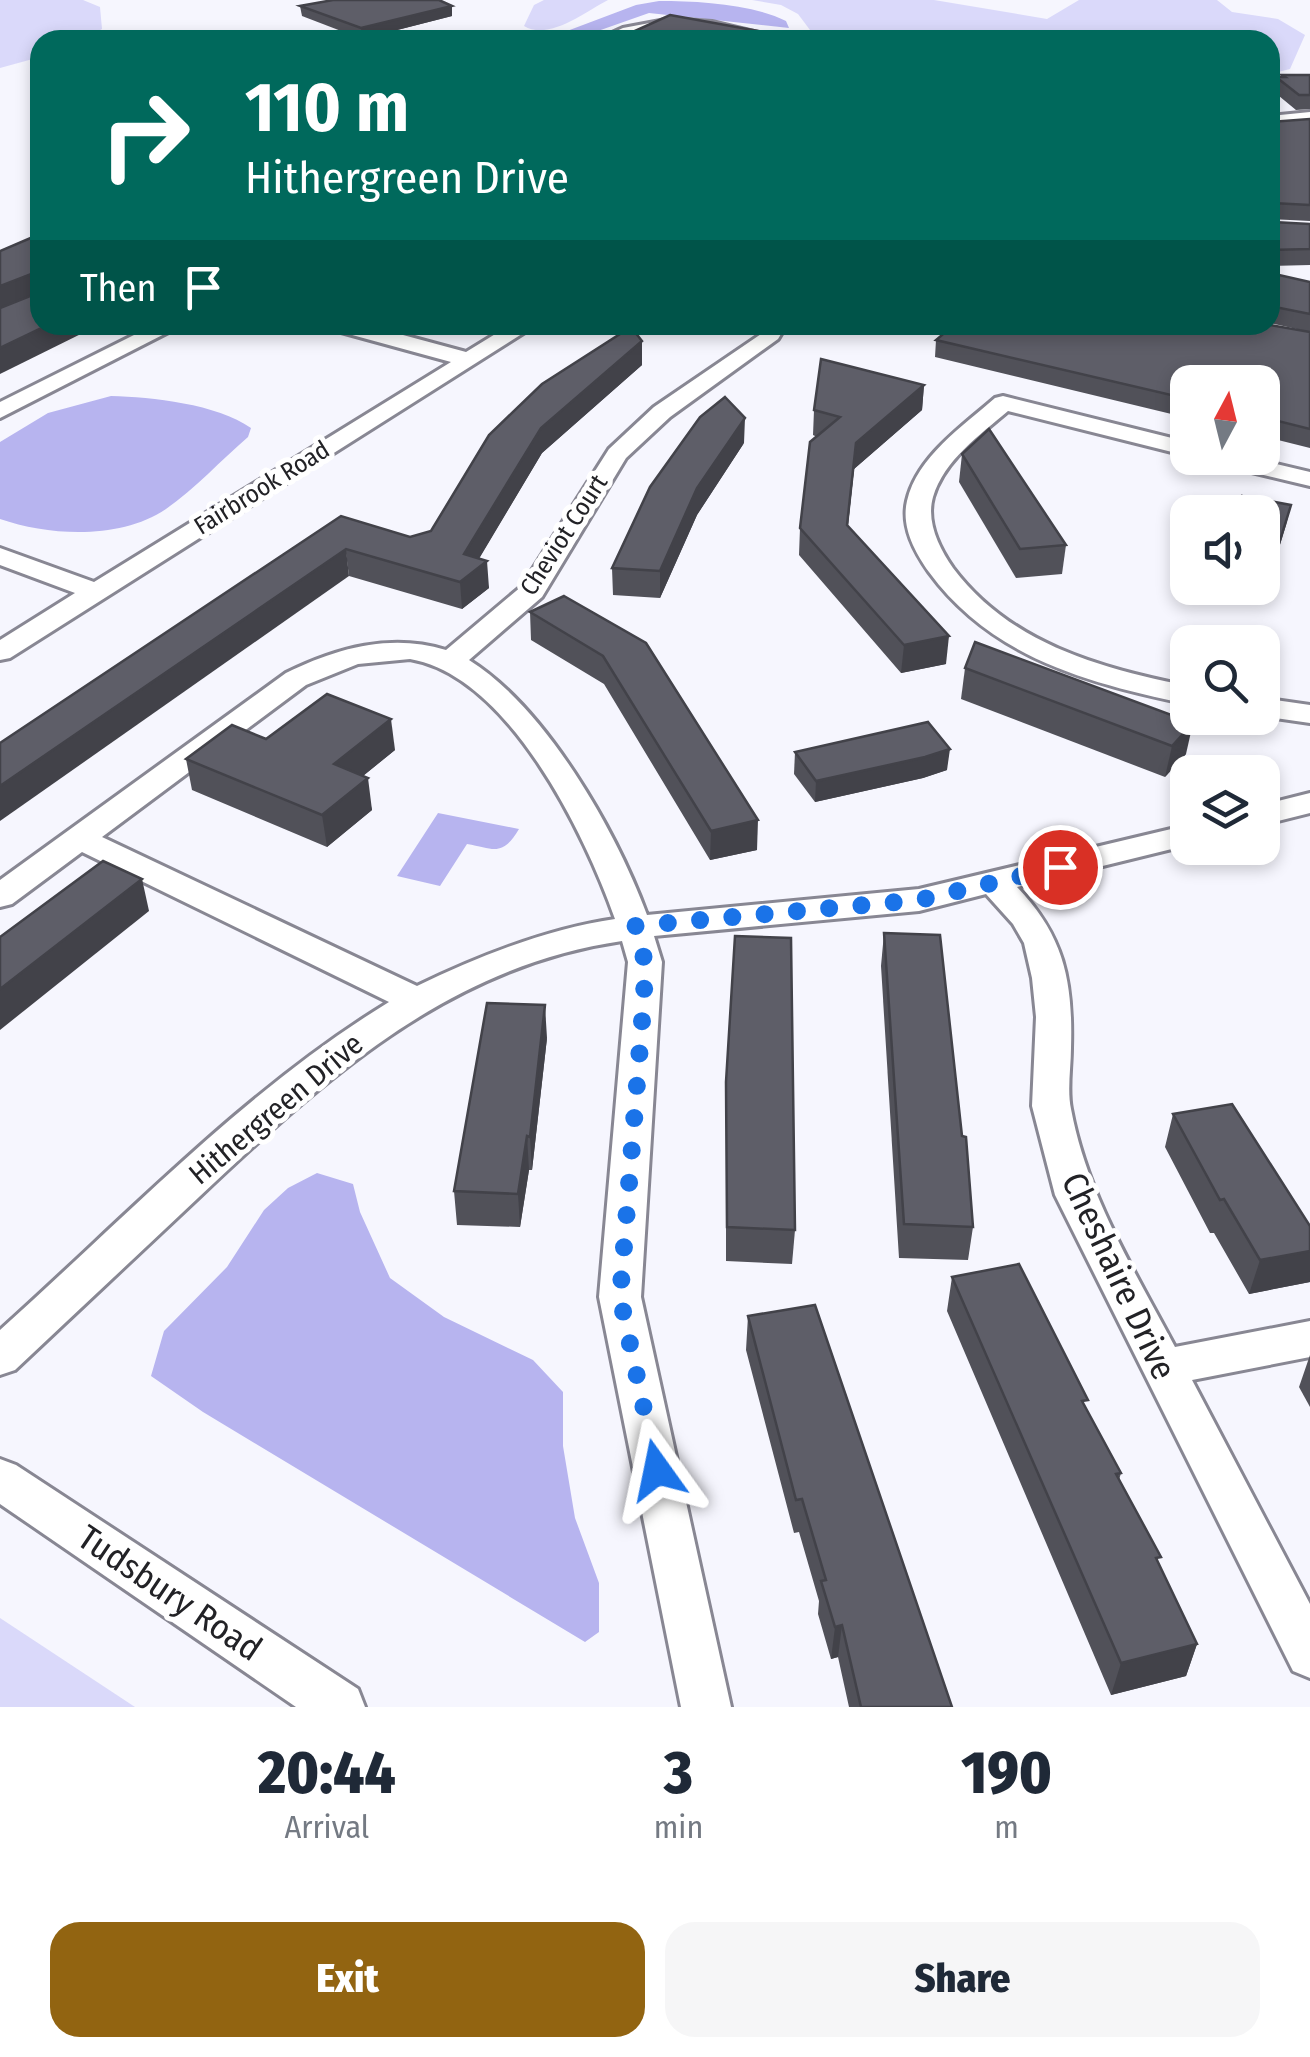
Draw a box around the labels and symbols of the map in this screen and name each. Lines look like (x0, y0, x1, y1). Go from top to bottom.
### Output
north arrow (1170, 365, 1280, 475)
street label: Fairbrook Road (189, 435, 335, 541)
street label: Cheviot Court (514, 468, 615, 601)
pin (1018, 825, 1103, 910)
street label: Hithergreen Drive (182, 1026, 370, 1192)
street label: Cheshaire Drive (1053, 1166, 1185, 1386)
position arrow (605, 1418, 709, 1522)
street label: Tudsbury Road (70, 1516, 270, 1670)

